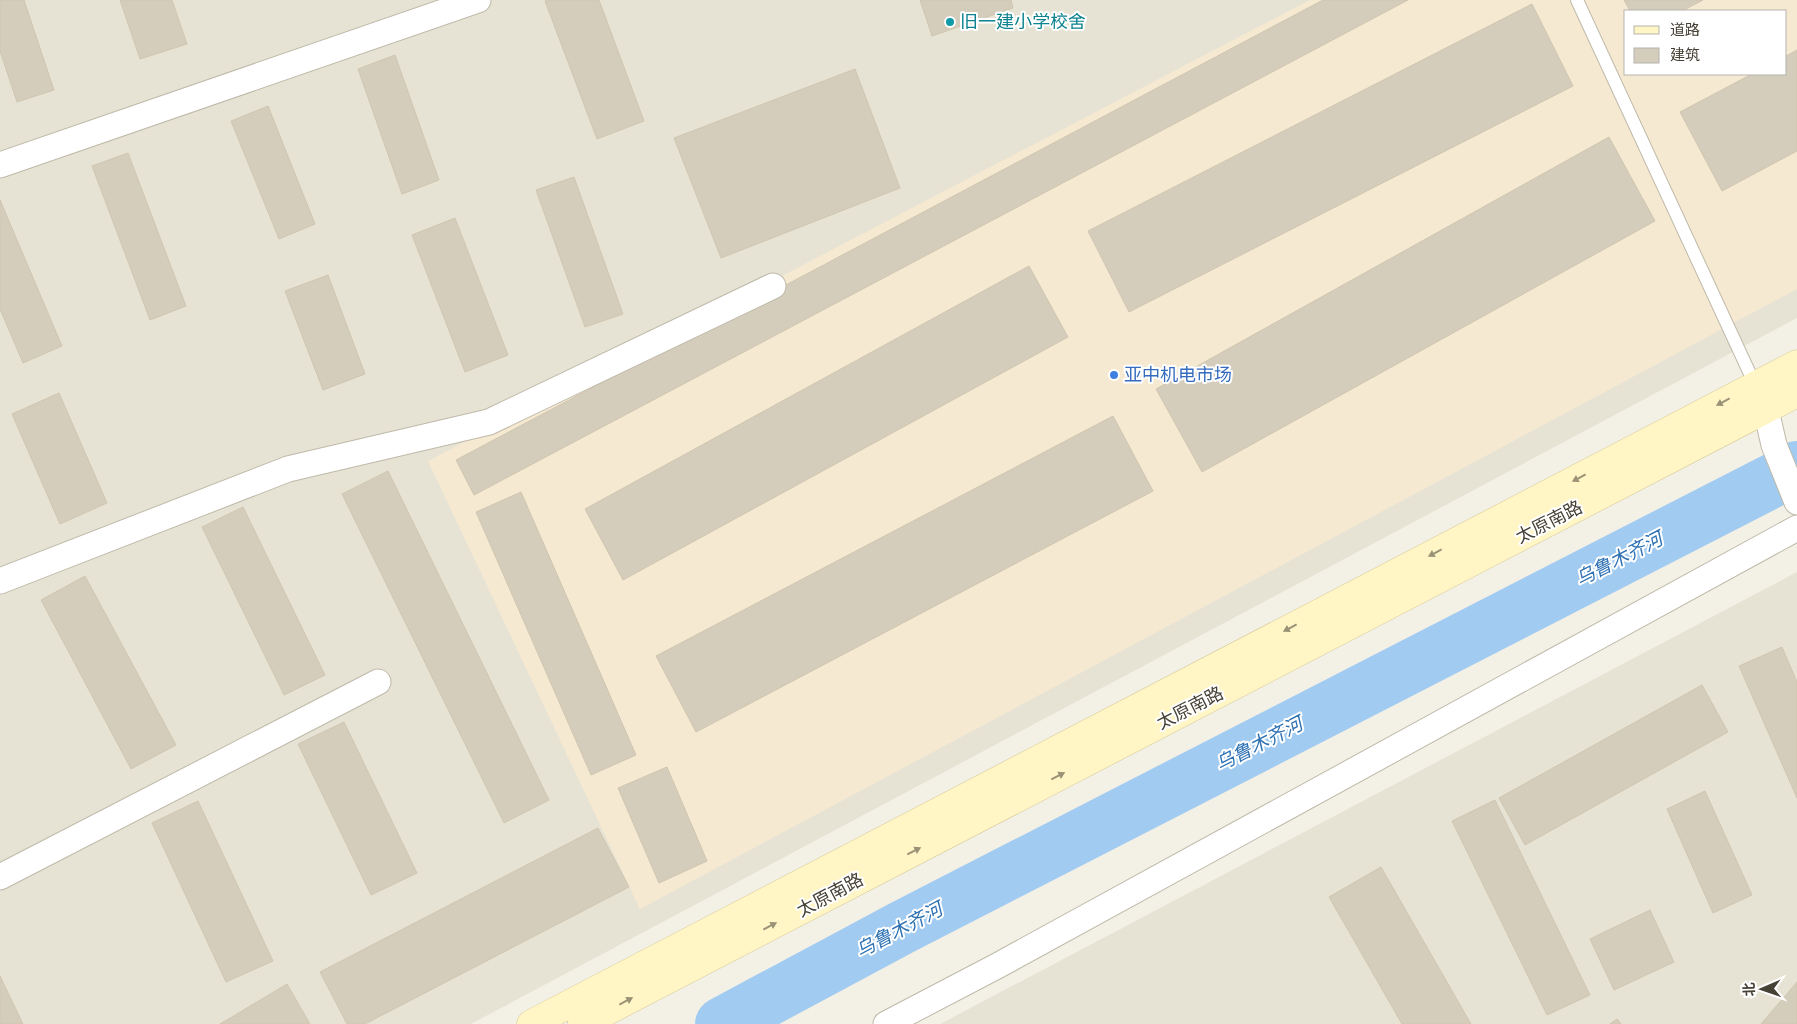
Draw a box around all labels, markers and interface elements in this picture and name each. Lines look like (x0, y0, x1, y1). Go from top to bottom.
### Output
legend (1624, 10, 1787, 75)
place label: 旧一建小学校舍 (960, 12, 1086, 32)
marker: 旧一建小学校舍 (944, 16, 956, 28)
text: 道路 (1670, 21, 1700, 38)
text: 建筑 (1670, 46, 1700, 63)
place label: 亚中机电市场 (1124, 365, 1232, 385)
marker: 亚中机电市场 (1108, 369, 1120, 381)
one-way arrow (1715, 398, 1730, 406)
one-way arrow (1571, 474, 1586, 482)
street label: 太原南路 (1512, 497, 1586, 547)
water label: 乌鲁木齐河 (1572, 526, 1670, 590)
one-way arrow (1427, 549, 1442, 557)
one-way arrow (1283, 624, 1298, 632)
street label: 太原南路 (1153, 683, 1227, 733)
water label: 乌鲁木齐河 (1212, 711, 1310, 775)
one-way arrow (1051, 772, 1065, 780)
one-way arrow (907, 847, 921, 855)
street label: 太原南路 (794, 869, 866, 921)
water label: 乌鲁木齐河 (852, 897, 949, 962)
one-way arrow (762, 922, 777, 930)
north arrow (1737, 964, 1787, 1014)
text: 北 (1741, 982, 1757, 997)
one-way arrow (619, 997, 632, 1006)

